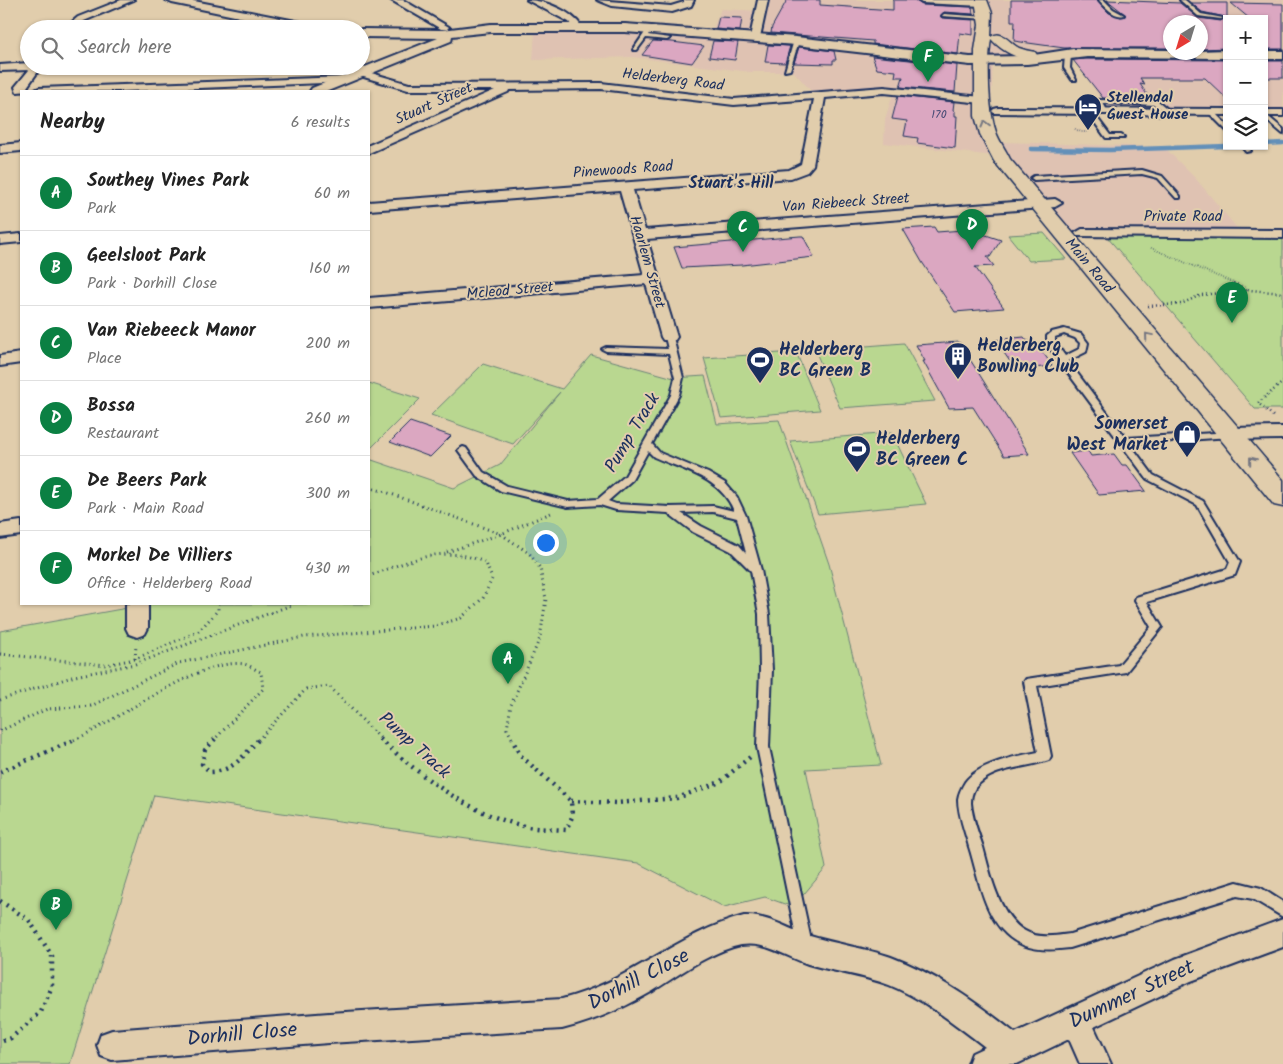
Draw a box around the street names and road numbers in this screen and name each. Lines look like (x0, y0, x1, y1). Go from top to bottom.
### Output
street label: Helderberg Road (621, 62, 726, 98)
street label: Stuart Street (391, 76, 477, 132)
street label: Pinewoods Road (572, 155, 674, 185)
street label: Van Riebeeck Street (782, 187, 910, 219)
street label: Private Road (1144, 205, 1223, 229)
street label: Haarlem Street (622, 213, 672, 311)
street label: Main Road (1058, 233, 1120, 300)
street label: Mcleod Street (465, 275, 555, 307)
street label: Pump Track (598, 387, 669, 479)
street label: Pump Track (371, 705, 457, 787)
street label: Dorhill Close (582, 940, 696, 1020)
street label: Dummer Street (1064, 951, 1201, 1039)
street label: Dorhill Close (185, 1014, 299, 1056)

